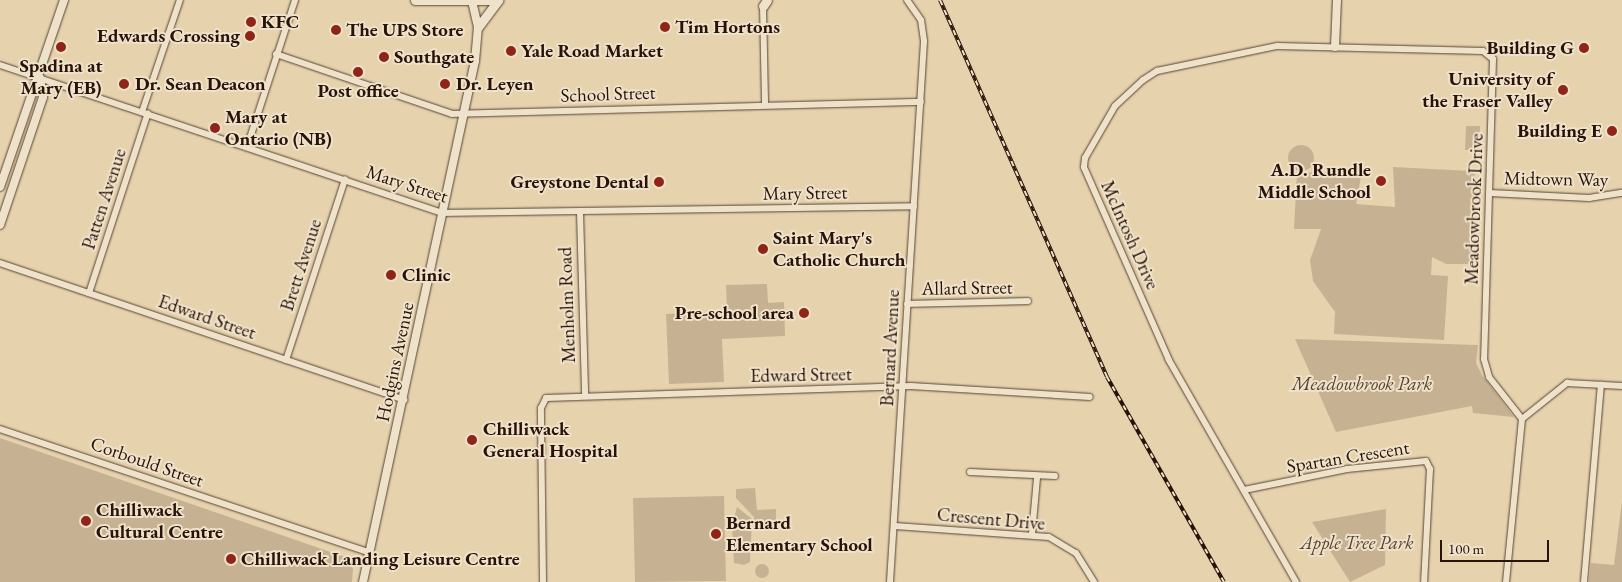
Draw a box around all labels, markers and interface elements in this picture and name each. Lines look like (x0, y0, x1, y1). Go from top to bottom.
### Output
place label: KFC (261, 11, 299, 33)
marker: KFC (245, 16, 257, 28)
place label: Tim Hortons (675, 16, 780, 38)
place label: The UPS Store (346, 19, 463, 41)
marker: Tim Hortons (659, 21, 671, 33)
marker: The UPS Store (330, 24, 342, 36)
place label: Edwards Crossing (97, 25, 240, 47)
marker: Edwards Crossing (244, 30, 256, 42)
place label: Building G (1486, 37, 1574, 59)
place label: Yale Road Market (521, 40, 663, 62)
marker: Spadina at Mary (EB) (55, 41, 67, 53)
marker: Building G (1578, 42, 1590, 54)
marker: Yale Road Market (505, 45, 517, 57)
place label: Southgate (394, 46, 474, 68)
marker: Southgate (378, 51, 390, 63)
place label: Spadina at Mary (EB) (19, 55, 103, 99)
marker: Post office (352, 66, 364, 78)
place label: University of the Fraser Valley (1422, 68, 1553, 112)
place label: Dr. Sean Deacon (135, 73, 265, 95)
place label: Dr. Leyen (456, 73, 533, 95)
marker: Dr. Sean Deacon (117, 77, 131, 91)
marker: Dr. Leyen (438, 77, 452, 91)
place label: Post office (317, 80, 399, 102)
street label: School Street (560, 81, 656, 107)
marker: University of the Fraser Valley (1557, 84, 1569, 96)
place label: Mary at Ontario (NB) (225, 106, 332, 150)
place label: Building E (1517, 120, 1602, 142)
marker: Mary at Ontario (NB) (209, 122, 221, 134)
marker: Building E (1606, 125, 1618, 137)
street label: Meadowbrook Drive (1460, 133, 1488, 285)
street label: Patten Avenue (77, 146, 131, 252)
place label: A.D. Rundle Middle School (1258, 159, 1371, 203)
street label: Mary Street (363, 160, 451, 208)
street label: Midtown Way (1504, 167, 1608, 191)
place label: Greystone Dental (511, 171, 649, 193)
marker: A.D. Rundle Middle School (1375, 175, 1387, 187)
marker: Greystone Dental (653, 176, 665, 188)
street label: McIntosh Drive (1096, 177, 1164, 293)
street label: Mary Street (763, 181, 847, 205)
street label: Brett Avenue (275, 216, 327, 314)
place label: Saint Mary's Catholic Church (773, 227, 905, 271)
marker: Saint Mary's Catholic Church (757, 243, 769, 255)
street label: Menholm Road (554, 247, 580, 363)
place label: Clinic (402, 264, 451, 286)
marker: Clinic (384, 268, 398, 282)
street label: Allard Street (921, 276, 1013, 300)
street label: Bernard Avenue (876, 289, 904, 407)
street label: Edward Street (155, 290, 259, 344)
street label: Hodgins Avenue (371, 300, 419, 424)
place label: Pre-school area (675, 302, 794, 324)
marker: Pre-school area (798, 307, 810, 319)
street label: Edward Street (750, 363, 852, 387)
park label: Meadowbrook Park (1292, 373, 1432, 395)
place label: Chilliwack General Hospital (483, 418, 618, 462)
street label: Corbould Street (87, 432, 207, 492)
marker: Chilliwack General Hospital (465, 433, 479, 447)
street label: Spartan Crescent (1285, 436, 1411, 478)
place label: Chilliwack Cultural Centre (96, 499, 223, 543)
street label: Crescent Drive (936, 503, 1046, 535)
place label: Bernard Elementary School (726, 512, 873, 556)
marker: Chilliwack Cultural Centre (80, 515, 92, 527)
marker: Bernard Elementary School (710, 528, 722, 540)
scale bar (1442, 530, 1551, 562)
park label: Apple Tree Park (1300, 532, 1414, 554)
text: 100 m (1448, 539, 1484, 558)
place label: Chilliwack Landing Leisure Centre (241, 548, 520, 570)
marker: Chilliwack Landing Leisure Centre (225, 553, 237, 565)

